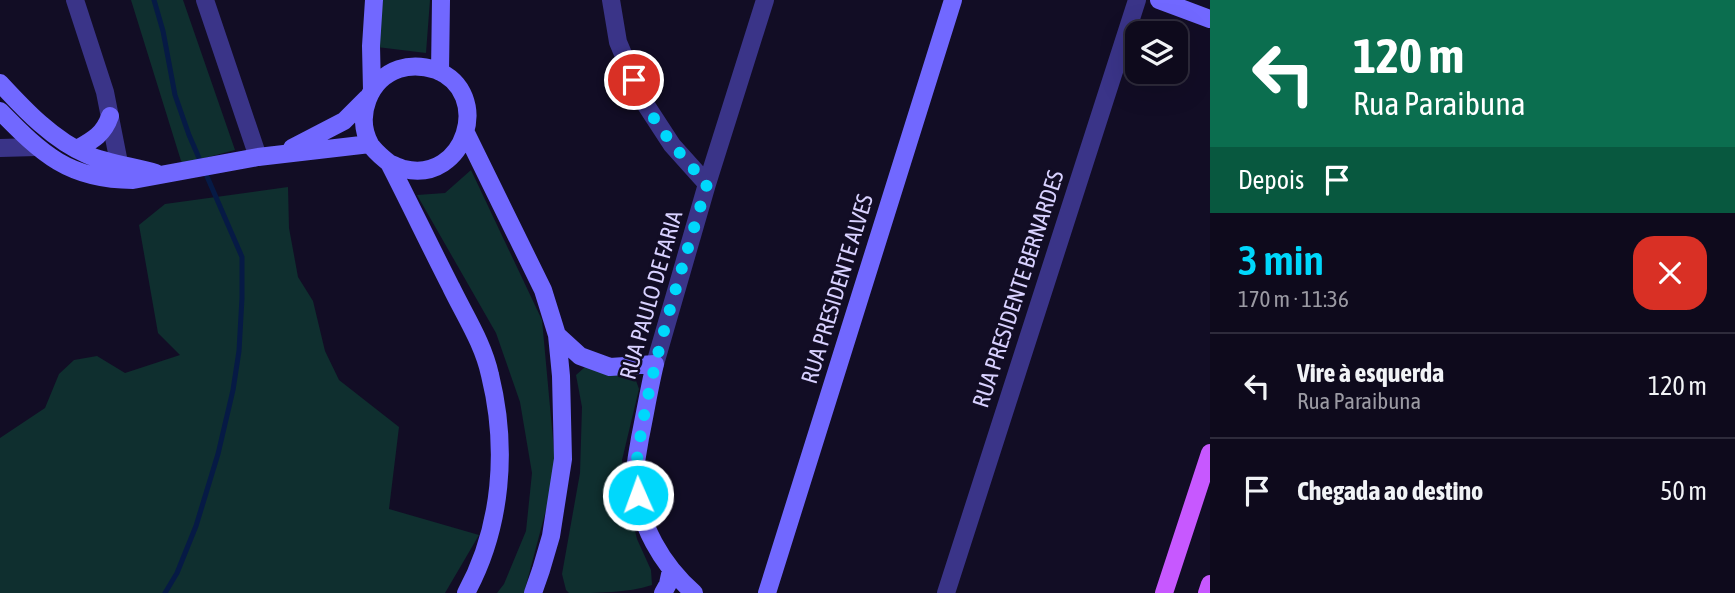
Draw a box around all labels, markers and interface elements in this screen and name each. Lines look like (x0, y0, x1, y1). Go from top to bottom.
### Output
map controls (1125, 21, 1188, 84)
button: layers (1125, 21, 1188, 84)
text: 120 m (1353, 27, 1464, 83)
icon: left (1238, 28, 1329, 119)
pin (604, 50, 664, 110)
icon: arrive (615, 61, 653, 99)
text: Rua Paraibuna (1353, 85, 1526, 122)
icon: arrive (1318, 161, 1356, 199)
text: Depois (1238, 165, 1304, 195)
street label: RUA PRESIDENTE BERNARDES (967, 167, 1069, 411)
street label: RUA PRESIDENTE ALVES (796, 191, 878, 387)
street label: RUA PAULO DE FARIA (614, 207, 688, 382)
text: 3 min (1238, 236, 1324, 284)
button: close (1633, 236, 1707, 310)
text: 170 m · 11:36 (1238, 286, 1349, 312)
text: Vire à esquerda (1297, 358, 1444, 388)
icon: left (1238, 367, 1276, 405)
text: 120 m (1648, 371, 1707, 401)
text: Rua Paraibuna (1297, 388, 1421, 414)
position arrow (601, 458, 675, 532)
icon: arrive (1238, 472, 1276, 510)
text: Chegada ao destino (1297, 476, 1483, 506)
text: 50 m (1660, 476, 1707, 506)

